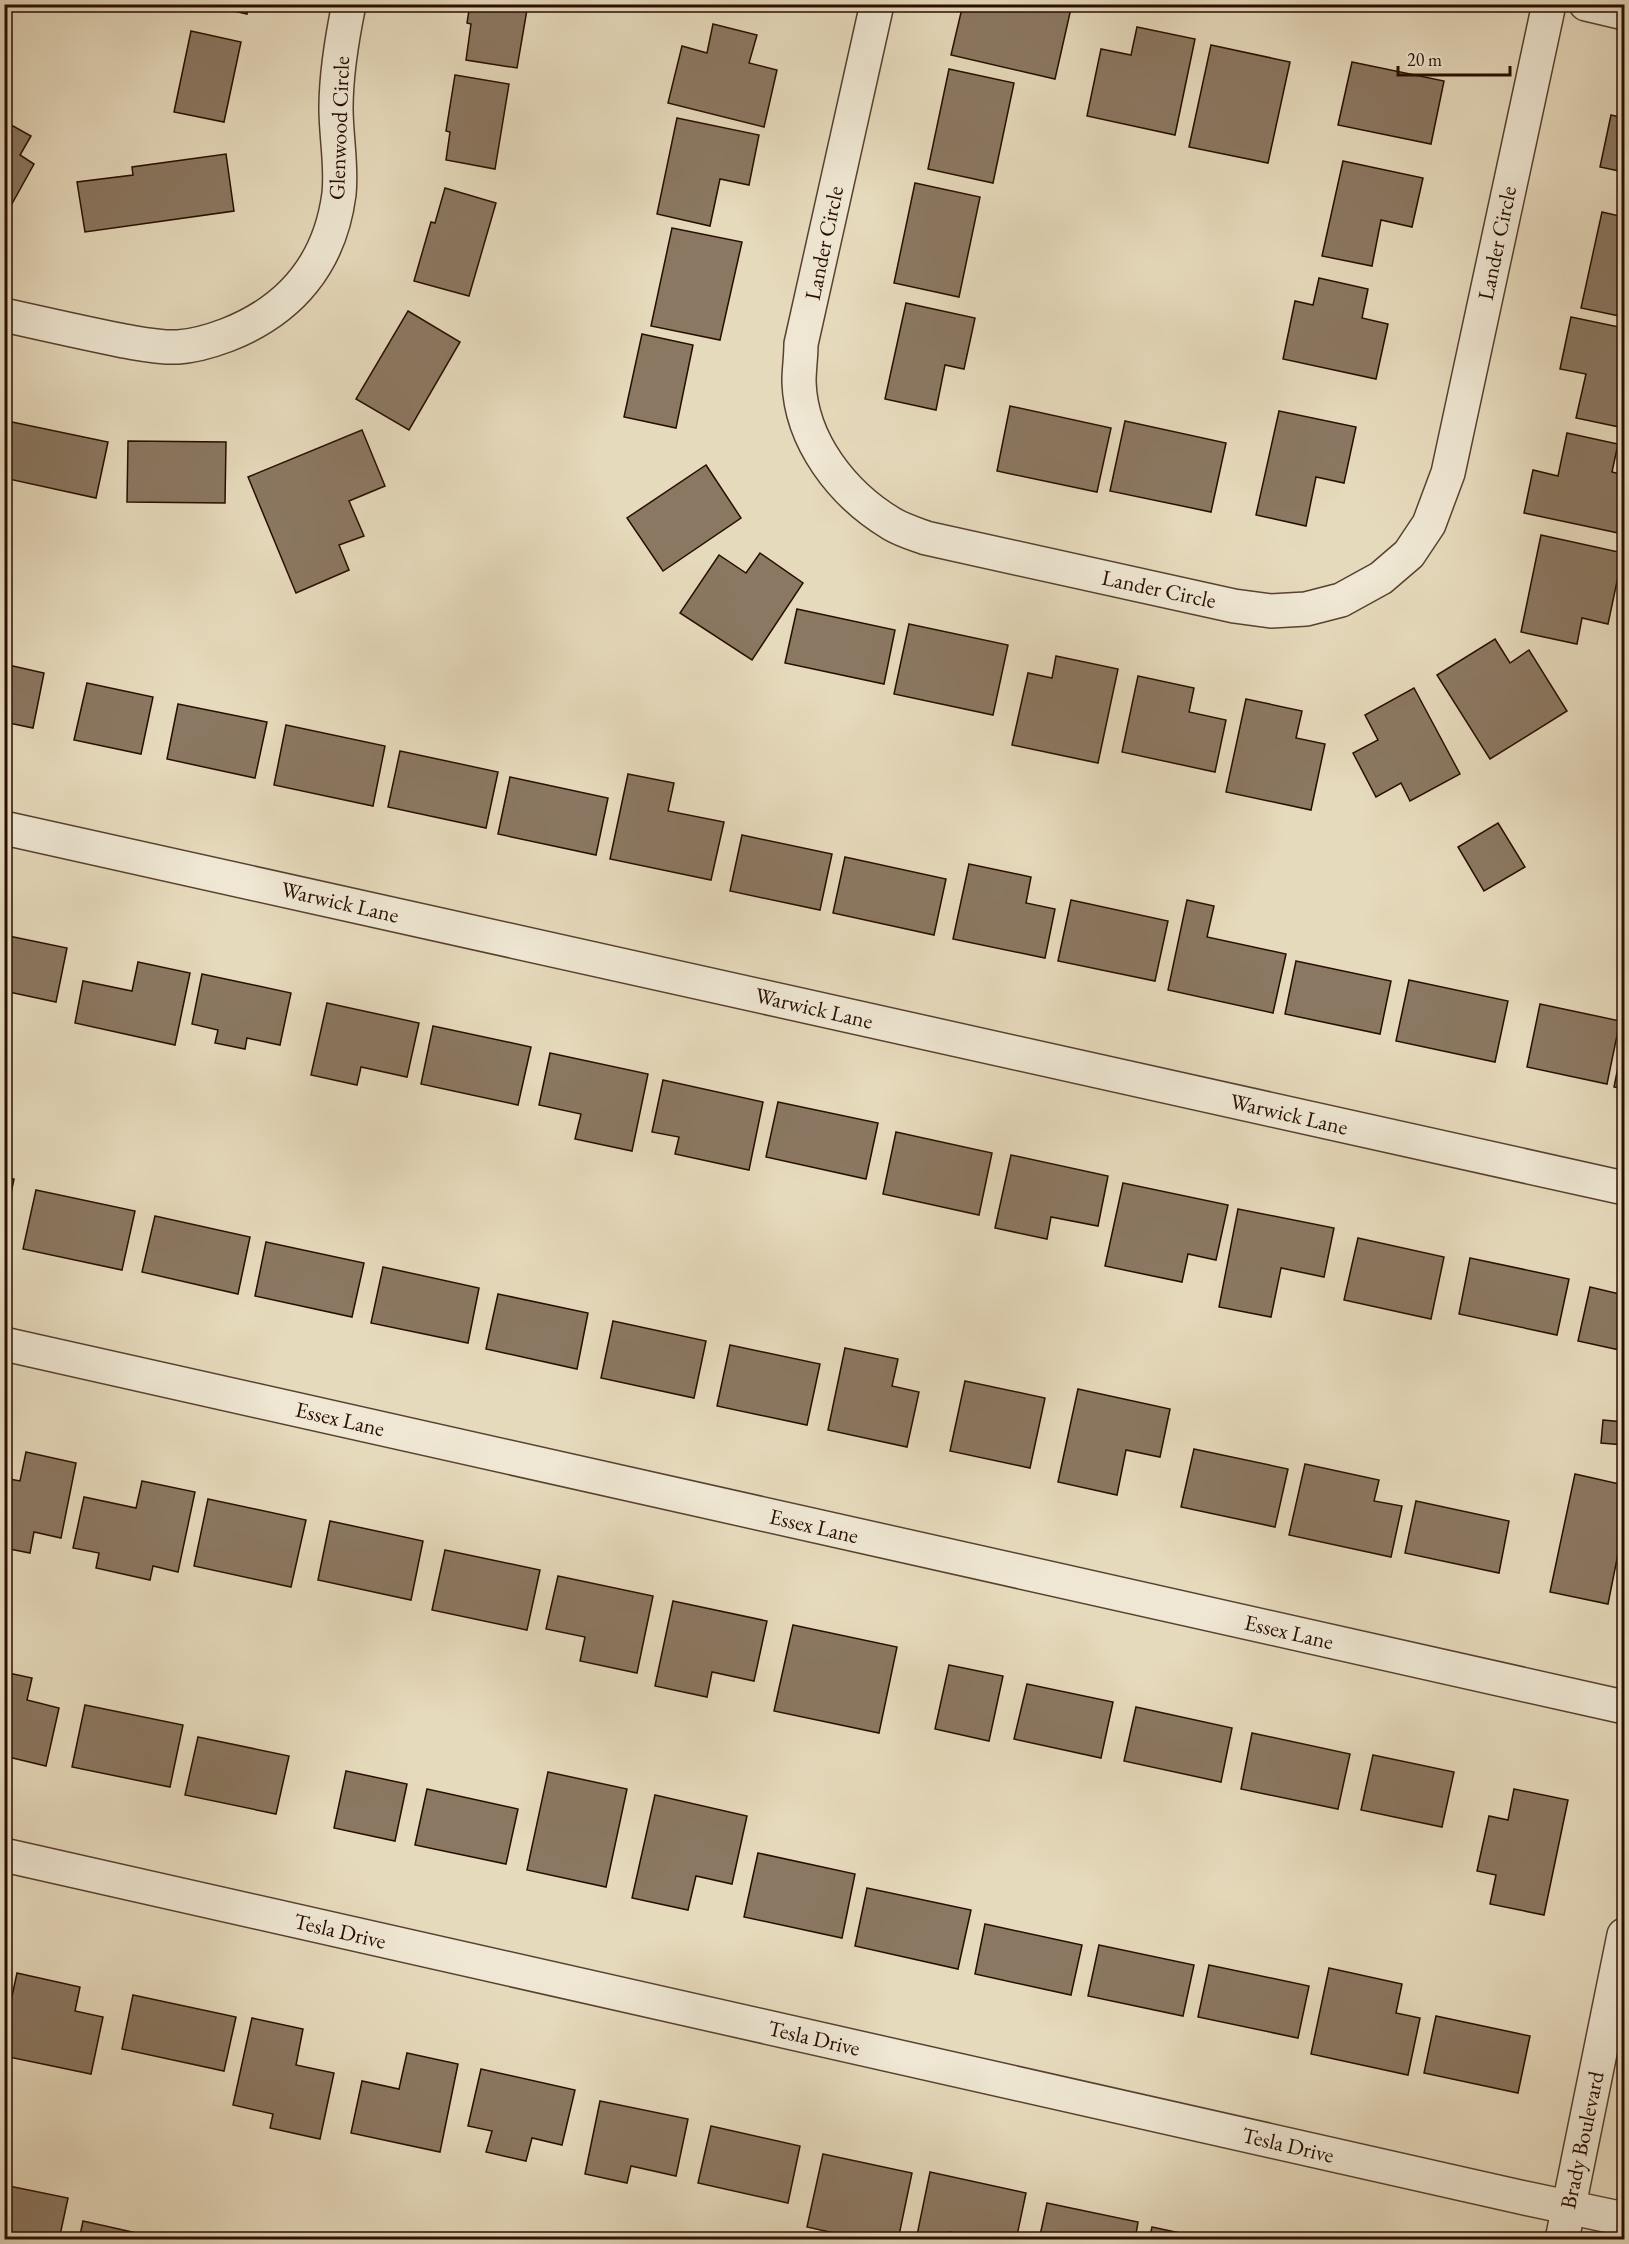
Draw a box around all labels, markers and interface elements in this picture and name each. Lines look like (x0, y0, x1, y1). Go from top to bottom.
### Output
scale bar (1398, 39, 1510, 77)
text: 20 m (1407, 48, 1442, 71)
street label: Glenwood Circle (322, 55, 356, 200)
street label: Lander Circle (798, 183, 850, 303)
street label: Lander Circle (1471, 183, 1523, 303)
street label: Lander Circle (1099, 563, 1219, 615)
street label: Warwick Lane (278, 874, 402, 930)
street label: Warwick Lane (752, 980, 876, 1036)
street label: Warwick Lane (1227, 1086, 1351, 1142)
street label: Essex Lane (293, 1395, 388, 1443)
street label: Essex Lane (767, 1502, 862, 1550)
street label: Essex Lane (1242, 1608, 1337, 1656)
street label: Tesla Drive (291, 1906, 389, 1956)
street label: Tesla Drive (765, 2013, 863, 2063)
street label: Brady Boulevard (1553, 2068, 1611, 2212)
street label: Tesla Drive (1239, 2120, 1337, 2170)

